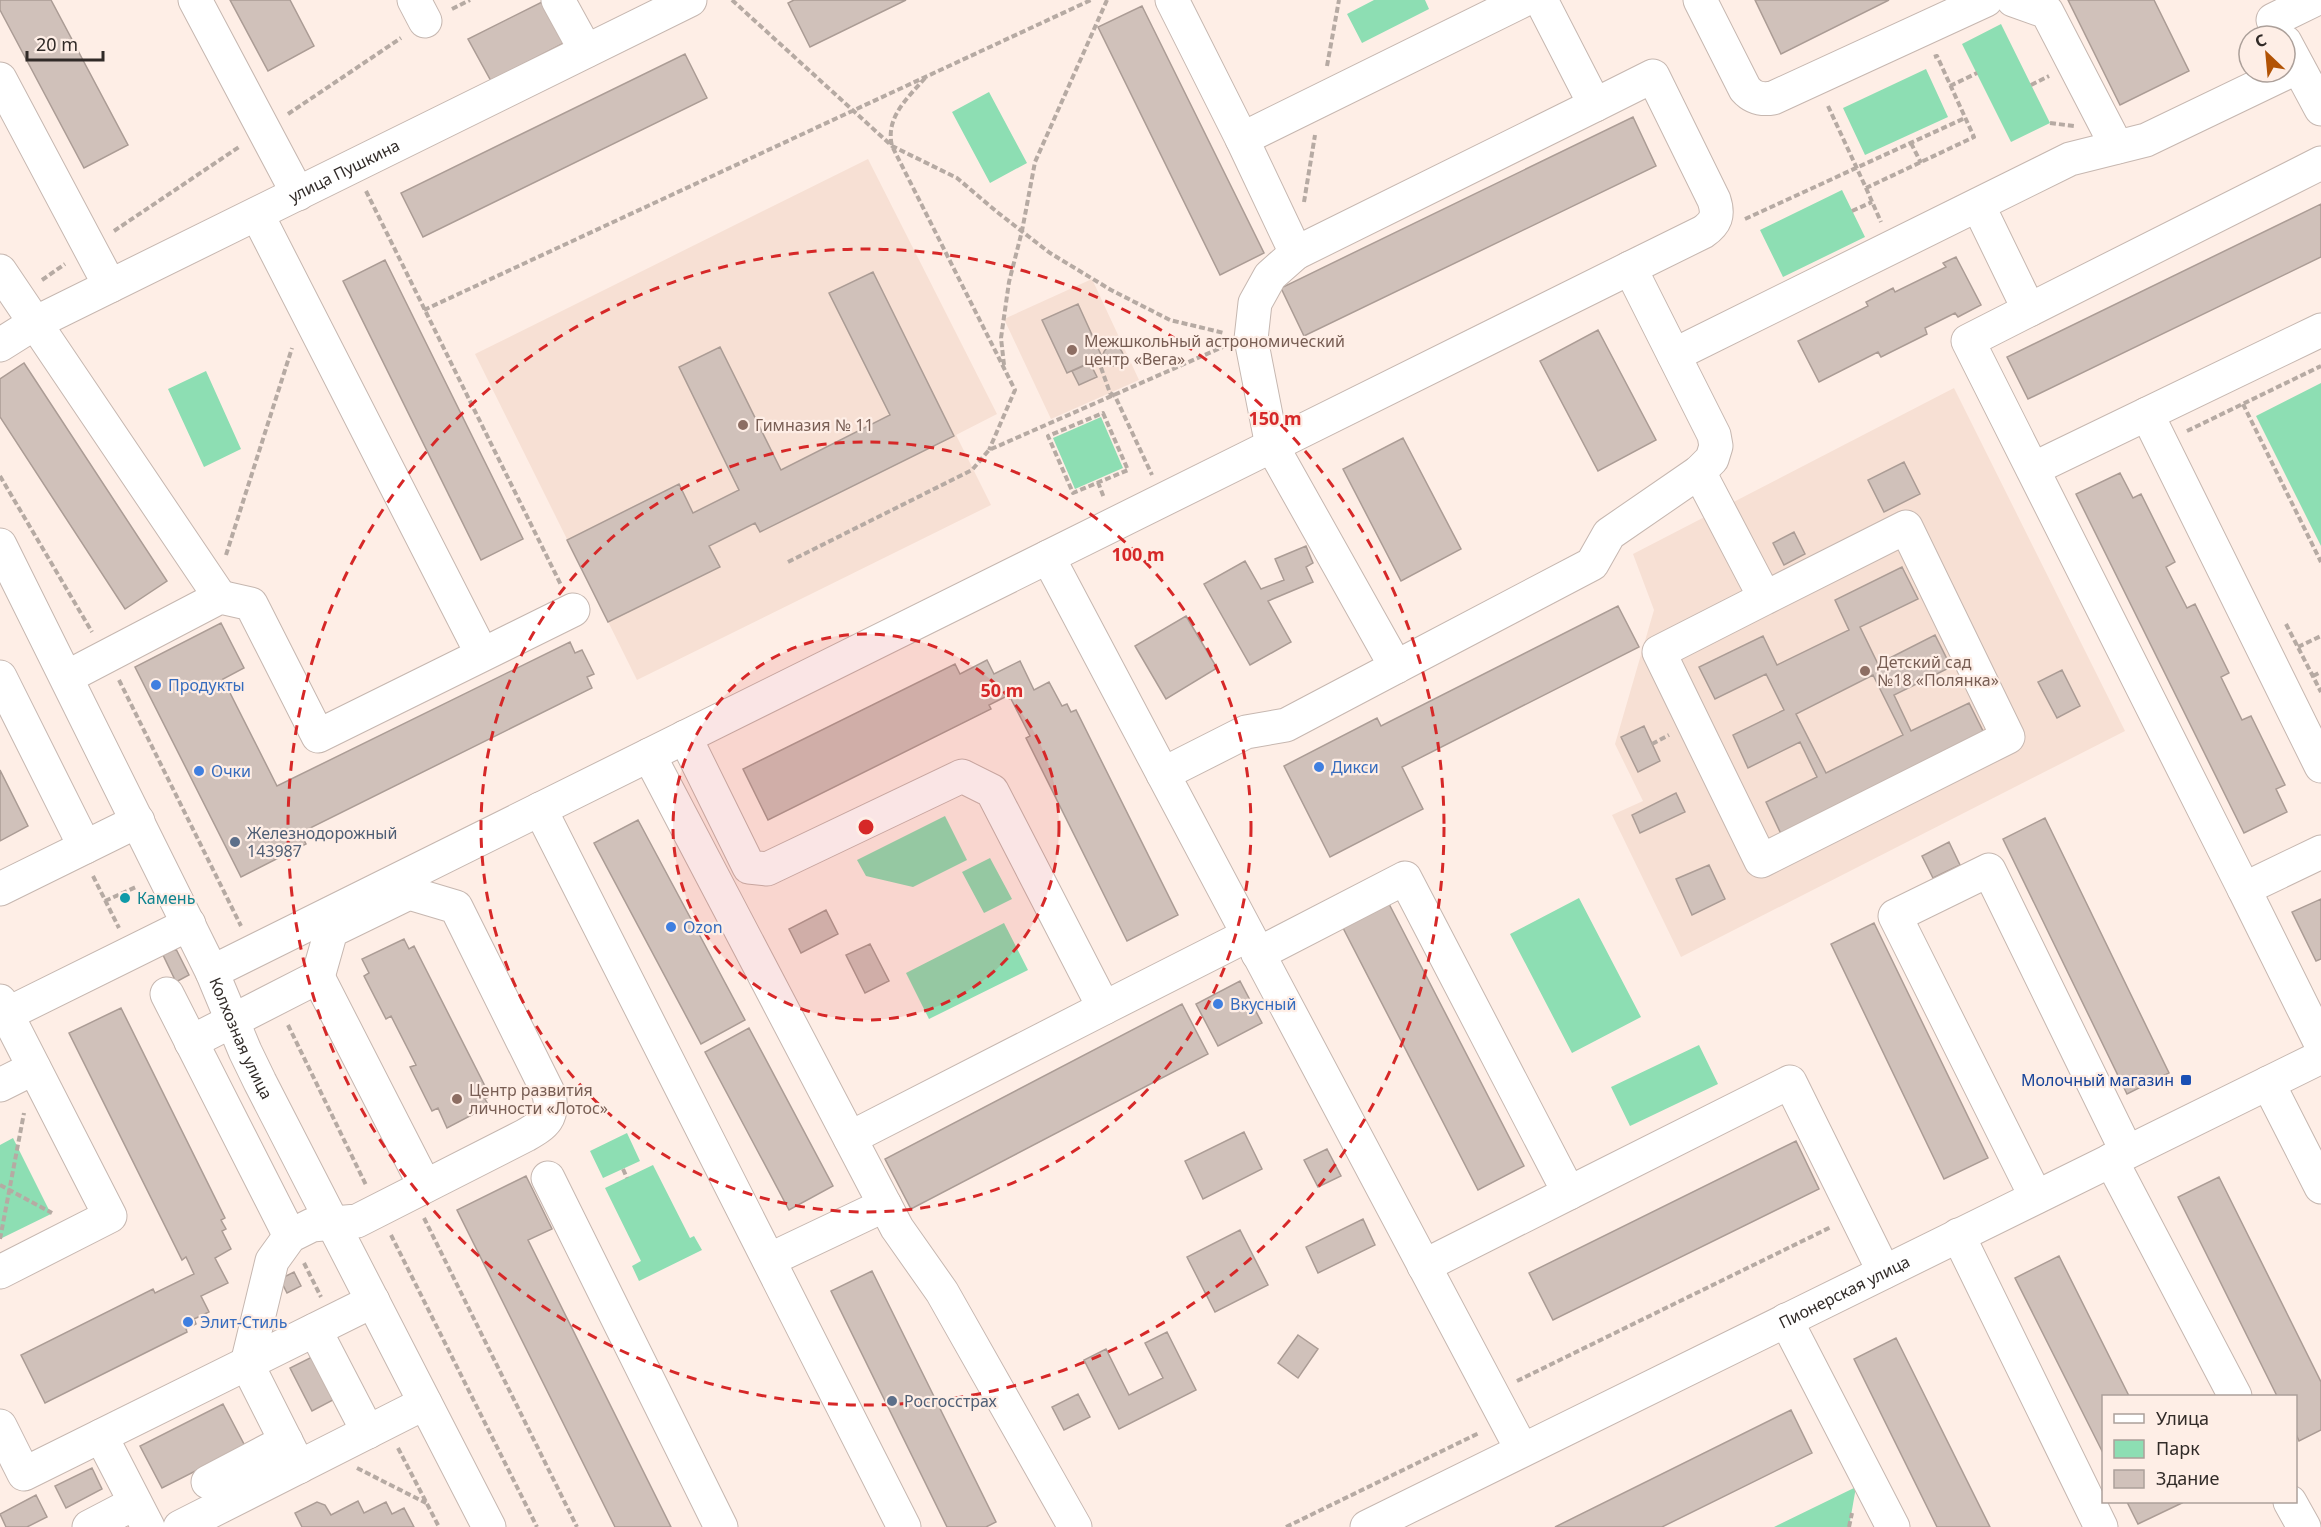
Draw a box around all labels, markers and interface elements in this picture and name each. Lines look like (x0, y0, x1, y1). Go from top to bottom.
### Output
scale bar (27, 24, 104, 62)
north arrow (2237, 24, 2297, 84)
text: С (2251, 28, 2270, 53)
text: 20 m (36, 32, 78, 56)
street label: улица Пушкина (285, 134, 403, 207)
place label: Межшкольный астрономический центр «Вега» (1084, 330, 1345, 370)
marker: Межшкольный астрономический центр «Вега» (1065, 343, 1079, 357)
text: 150 m (1248, 406, 1302, 430)
place label: Гимназия № 11 (755, 414, 874, 436)
marker: Гимназия № 11 (736, 418, 750, 432)
text: 100 m (1111, 542, 1165, 566)
place label: Детский сад №18 «Полянка» (1877, 651, 1999, 691)
marker: Детский сад №18 «Полянка» (1858, 664, 1872, 678)
place label: Продукты (168, 674, 245, 696)
marker: Продукты (149, 678, 163, 692)
text: 50 m (981, 678, 1023, 702)
place label: Дикси (1331, 756, 1379, 778)
place label: Очки (211, 760, 251, 782)
marker: Дикси (1312, 760, 1326, 774)
marker: Очки (192, 764, 206, 778)
centre of rings (856, 817, 876, 837)
place label: Железнодорожный 143987 (247, 822, 397, 862)
marker: Железнодорожный 143987 (228, 835, 242, 849)
place label: Камень (137, 887, 195, 909)
marker: Камень (118, 891, 132, 905)
place label: Ozon (683, 916, 723, 938)
marker: Ozon (664, 920, 678, 934)
street label: Колхозная улица (204, 974, 278, 1103)
place label: Вкусный (1230, 993, 1296, 1015)
marker: Вкусный (1211, 997, 1225, 1011)
place label: Молочный магазин (2021, 1069, 2174, 1091)
marker: Молочный магазин (2179, 1073, 2193, 1087)
place label: Центр развития личности «Лотос» (469, 1079, 608, 1119)
marker: Центр развития личности «Лотос» (450, 1092, 464, 1106)
street label: Пионерская улица (1775, 1250, 1913, 1333)
place label: Элит-Cтиль (200, 1311, 287, 1333)
marker: Элит-Cтиль (181, 1315, 195, 1329)
place label: Росгосстрах (904, 1390, 998, 1412)
marker: Росгосстрах (885, 1394, 899, 1408)
legend (2102, 1395, 2297, 1503)
text: Улица (2156, 1406, 2209, 1430)
text: Парк (2156, 1436, 2200, 1460)
text: Здание (2156, 1466, 2220, 1490)

